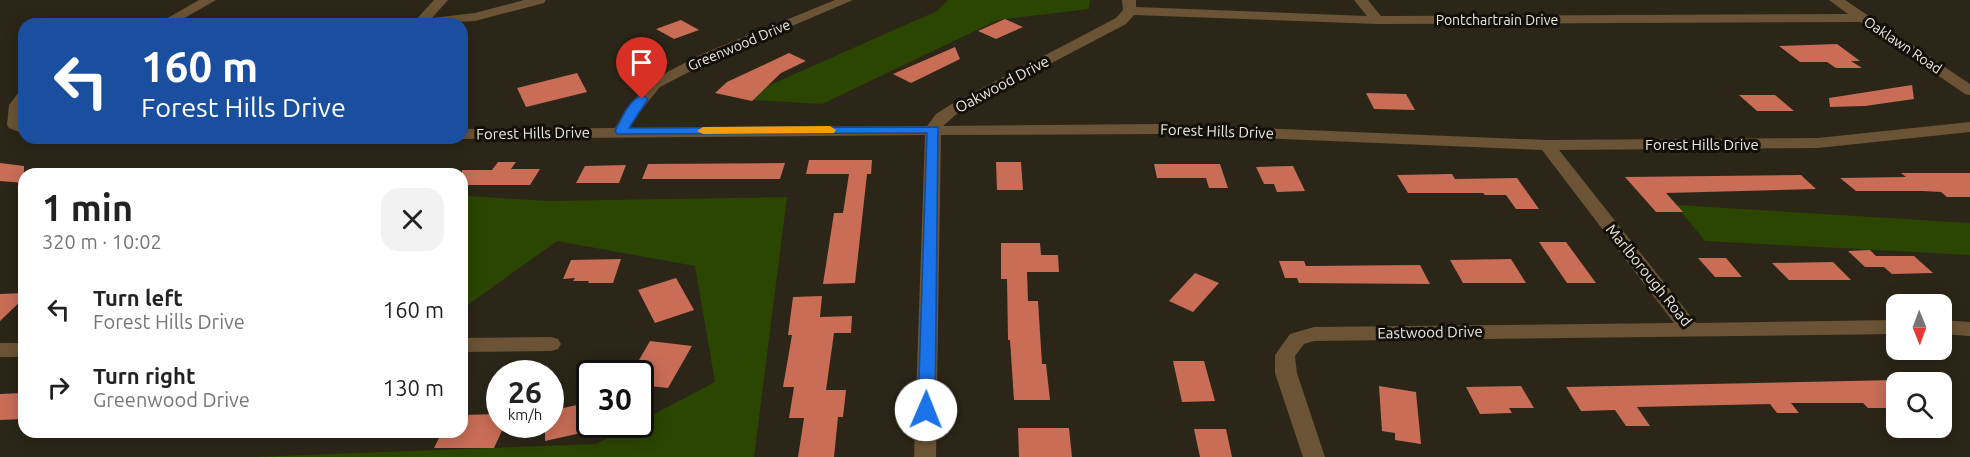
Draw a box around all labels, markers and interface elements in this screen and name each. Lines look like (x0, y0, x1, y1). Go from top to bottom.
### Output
street label: Pontchartrain Drive (1436, 12, 1558, 28)
street label: Oaklawn Road (1861, 13, 1945, 77)
street label: Greenwood Drive (685, 16, 793, 74)
pin (616, 37, 667, 99)
icon: left (42, 42, 120, 120)
text: 160 m (141, 43, 258, 90)
icon: arrive (625, 46, 658, 79)
street label: Oakwood Drive (952, 52, 1052, 116)
text: Forest Hills Drive (141, 92, 346, 122)
street label: Forest Hills Drive (1160, 121, 1274, 141)
street label: Forest Hills Drive (476, 124, 590, 142)
street label: Forest Hills Drive (1645, 136, 1759, 153)
text: 1 min (42, 187, 133, 228)
button: close (381, 188, 444, 251)
street label: Marlborough Road (1603, 221, 1695, 329)
text: 320 m · 10:02 (42, 230, 162, 253)
text: Turn left (93, 285, 183, 310)
icon: left (42, 293, 75, 326)
north arrow (1886, 294, 1952, 360)
map controls (1886, 294, 1952, 438)
text: 160 m (383, 297, 444, 322)
text: Forest Hills Drive (93, 310, 245, 333)
street label: Eastwood Drive (1377, 323, 1483, 341)
speed limit sign: 30 (576, 360, 654, 438)
text: Turn right (93, 363, 195, 388)
icon: right (42, 371, 75, 404)
button: search (1886, 372, 1952, 438)
text: 130 m (383, 375, 444, 400)
text: 26 (508, 375, 542, 409)
position arrow (894, 378, 958, 442)
text: Greenwood Drive (93, 388, 250, 411)
text: km/h (508, 406, 542, 423)

